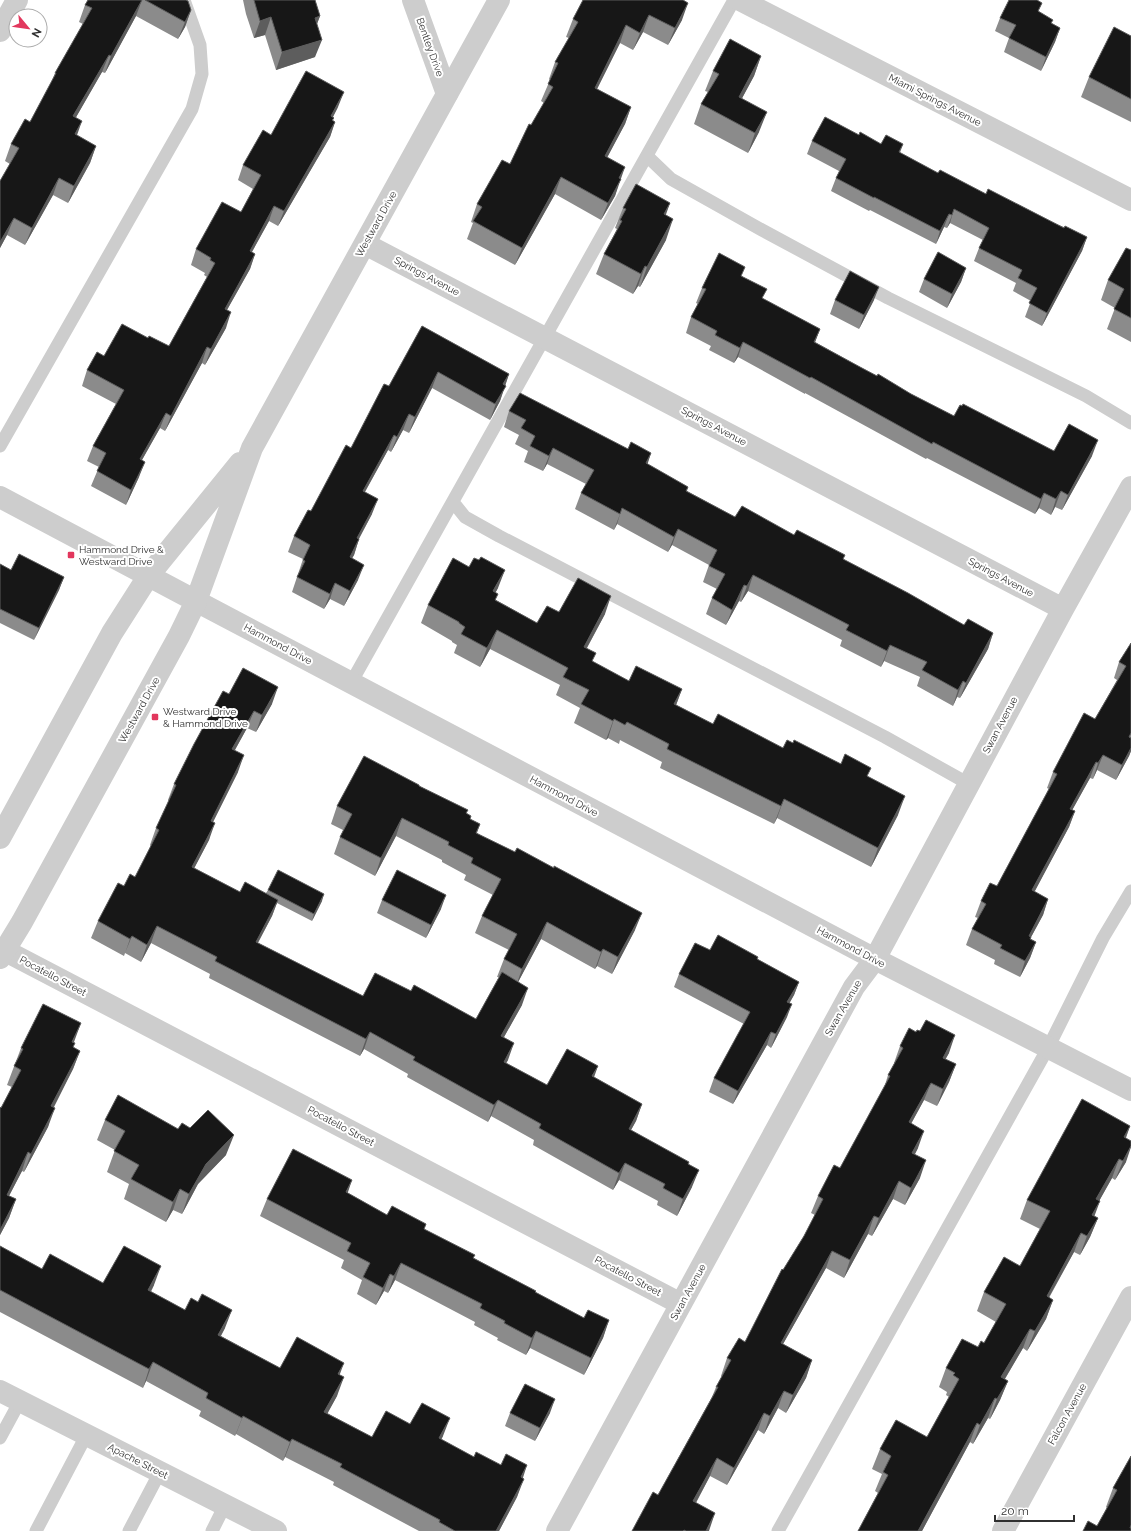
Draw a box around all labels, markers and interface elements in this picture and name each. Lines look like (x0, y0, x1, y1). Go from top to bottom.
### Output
north arrow (8, 8, 48, 48)
street label: Bentley Drive (414, 16, 446, 78)
text: N (29, 26, 44, 39)
street label: Miami Springs Avenue (887, 72, 983, 128)
street label: Westward Drive (353, 189, 399, 259)
street label: Springs Avenue (393, 254, 462, 298)
street label: Springs Avenue (680, 404, 749, 448)
place label: Hammond Drive & Westward Drive (79, 544, 164, 567)
marker: Hammond Drive & Westward Drive (66, 550, 76, 560)
street label: Springs Avenue (967, 555, 1036, 599)
street label: Hammond Drive (242, 621, 314, 667)
street label: Westward Drive (116, 675, 162, 745)
street label: Swan Avenue (980, 695, 1020, 755)
place label: Westward Drive & Hammond Drive (163, 706, 248, 729)
marker: Westward Drive & Hammond Drive (150, 712, 160, 722)
street label: Hammond Drive (528, 773, 600, 819)
street label: Hammond Drive (815, 924, 887, 970)
street label: Pocatello Street (18, 954, 89, 998)
street label: Swan Avenue (823, 978, 863, 1038)
street label: Pocatello Street (306, 1104, 377, 1148)
street label: Pocatello Street (593, 1254, 664, 1298)
street label: Swan Avenue (668, 1262, 708, 1322)
street label: Falcon Avenue (1046, 1382, 1088, 1446)
street label: Apache Street (106, 1441, 170, 1481)
scale bar (995, 1497, 1074, 1523)
text: 20 m (1001, 1504, 1029, 1518)

